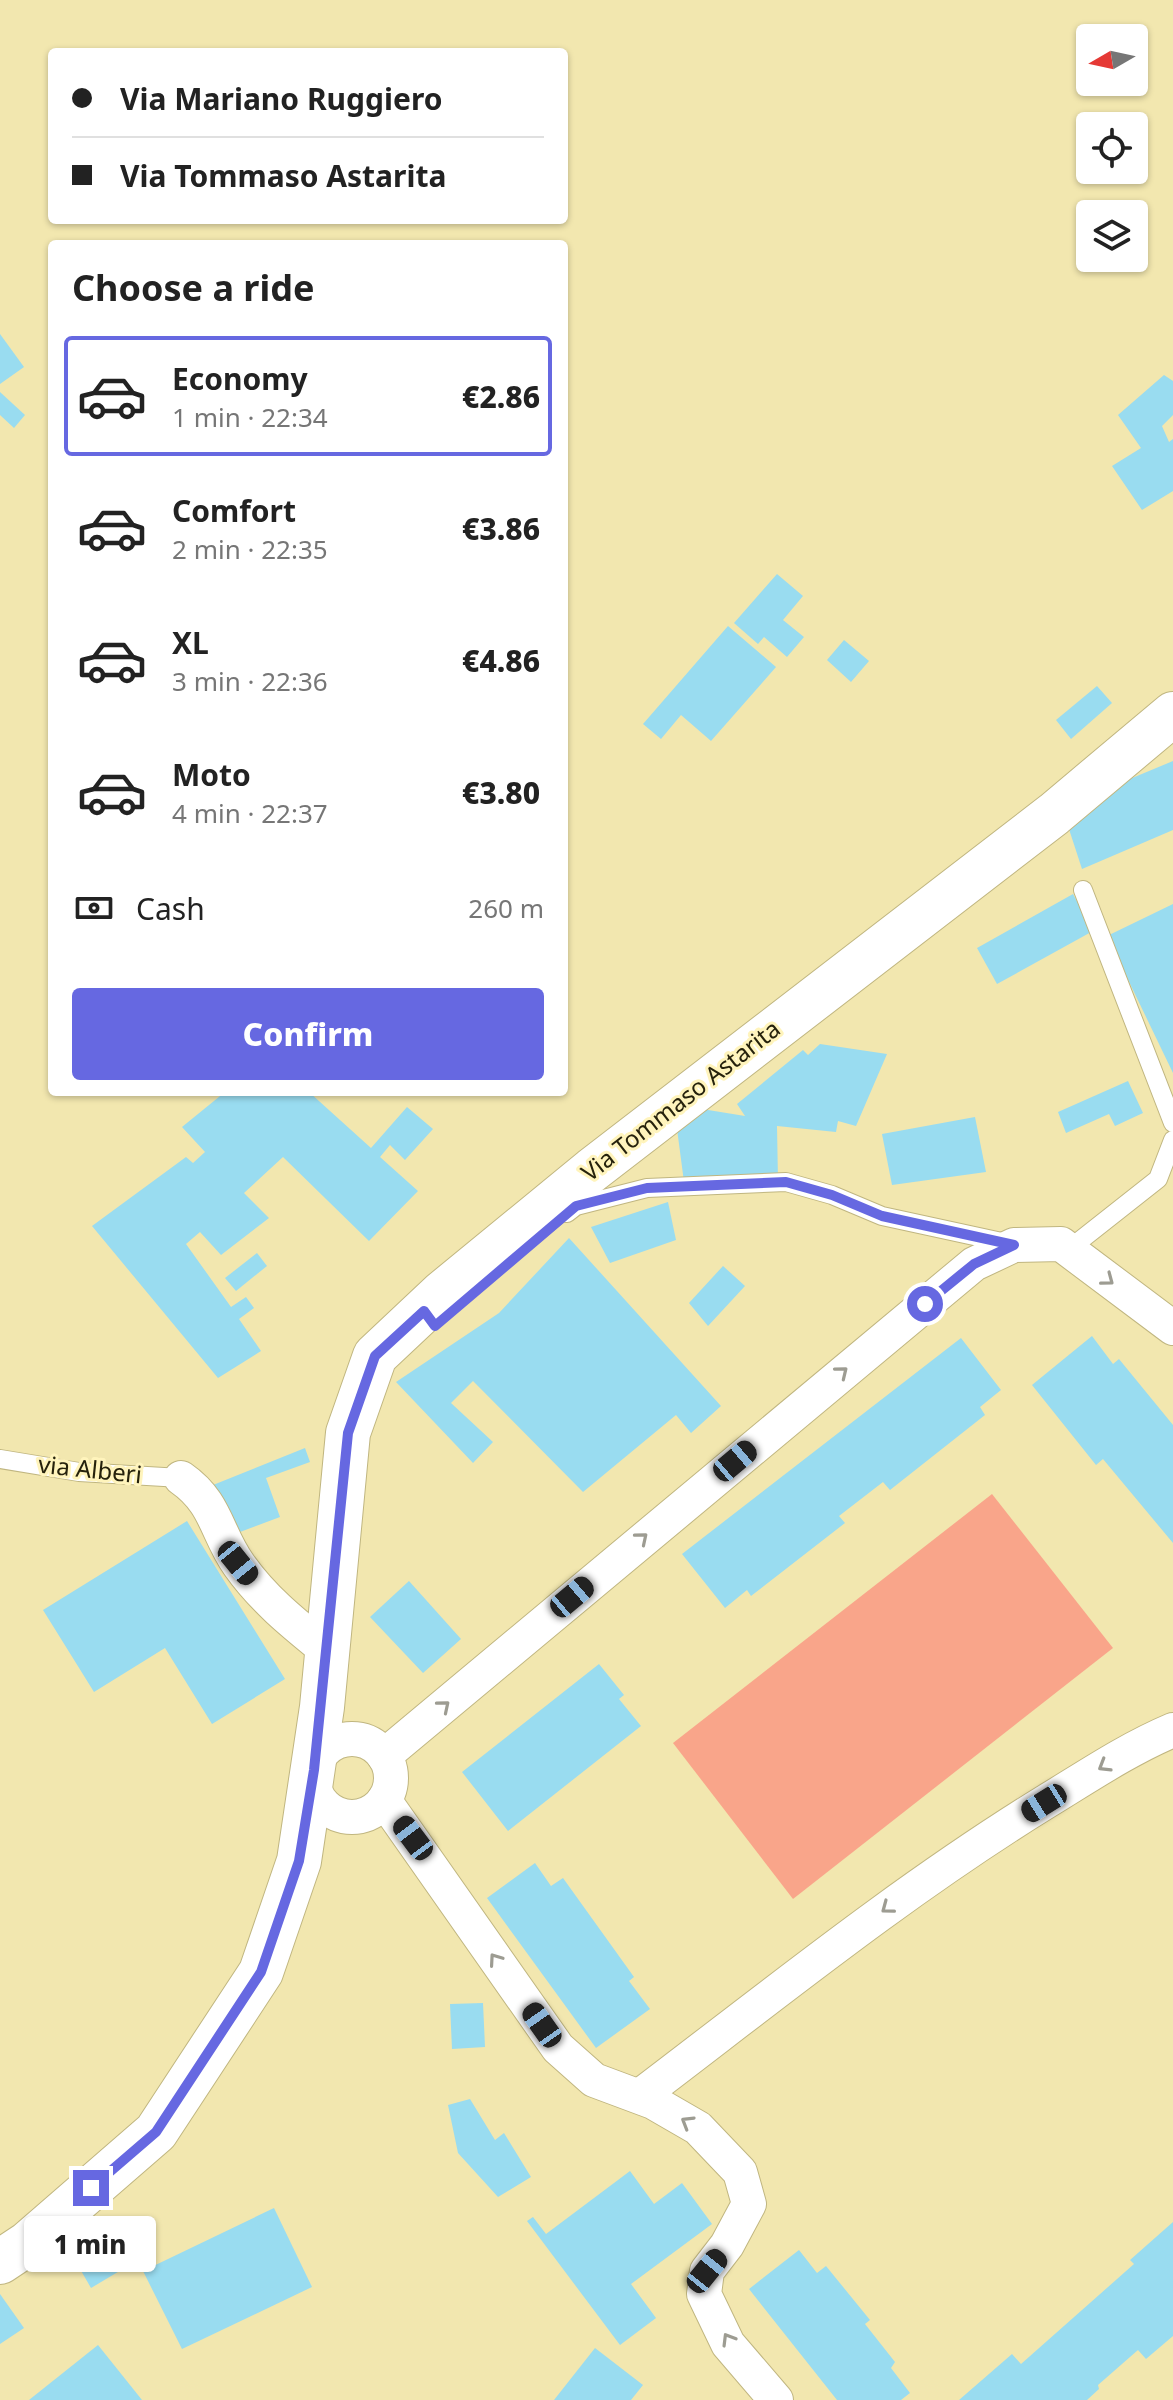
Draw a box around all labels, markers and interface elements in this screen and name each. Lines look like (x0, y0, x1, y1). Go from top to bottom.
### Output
north arrow (1076, 24, 1148, 96)
map controls (1076, 24, 1148, 272)
text: Via Mariano Ruggiero (120, 78, 442, 119)
button: locate (1076, 112, 1148, 184)
text: Via Tommaso Astarita (120, 155, 446, 196)
button: layers (1076, 200, 1148, 272)
text: Choose a ride (72, 263, 314, 312)
text: Economy (172, 358, 308, 399)
icon: car (76, 360, 148, 432)
text: €2.86 (462, 376, 540, 417)
text: 1 min · 22:34 (172, 399, 328, 435)
text: Comfort (172, 490, 296, 531)
icon: car (76, 492, 148, 564)
text: €3.86 (462, 508, 540, 549)
text: 2 min · 22:35 (172, 531, 328, 567)
text: XL (172, 622, 209, 663)
icon: car (76, 624, 148, 696)
text: €4.86 (462, 640, 540, 681)
text: 3 min · 22:36 (172, 663, 328, 699)
text: Moto (172, 754, 251, 795)
icon: car (76, 756, 148, 828)
text: €3.80 (462, 772, 540, 813)
text: 4 min · 22:37 (172, 795, 328, 831)
icon: cash (72, 886, 116, 930)
text: Cash (136, 888, 205, 929)
text: 260 m (468, 890, 544, 926)
button: Confirm (72, 988, 544, 1080)
street label: Via Tommaso Astarita (574, 1012, 786, 1188)
one-way arrow (1099, 1270, 1114, 1284)
route start (907, 1286, 943, 1322)
one-way arrow (833, 1367, 847, 1382)
car (709, 1436, 761, 1486)
street label: via Alberi (37, 1447, 144, 1490)
one-way arrow (633, 1534, 648, 1548)
car (214, 1537, 262, 1589)
car (546, 1572, 598, 1622)
one-way arrow (434, 1701, 449, 1716)
one-way arrow (1098, 1757, 1113, 1772)
car (1017, 1780, 1071, 1826)
car (389, 1812, 437, 1864)
one-way arrow (881, 1899, 896, 1913)
one-way arrow (490, 1953, 505, 1967)
car (518, 1998, 566, 2052)
one-way arrow (681, 2116, 696, 2132)
route end (73, 2170, 109, 2206)
callout: 1 min (25, 2216, 157, 2272)
text: 1 min (54, 2226, 126, 2262)
car (683, 2245, 731, 2297)
one-way arrow (722, 2333, 737, 2348)

